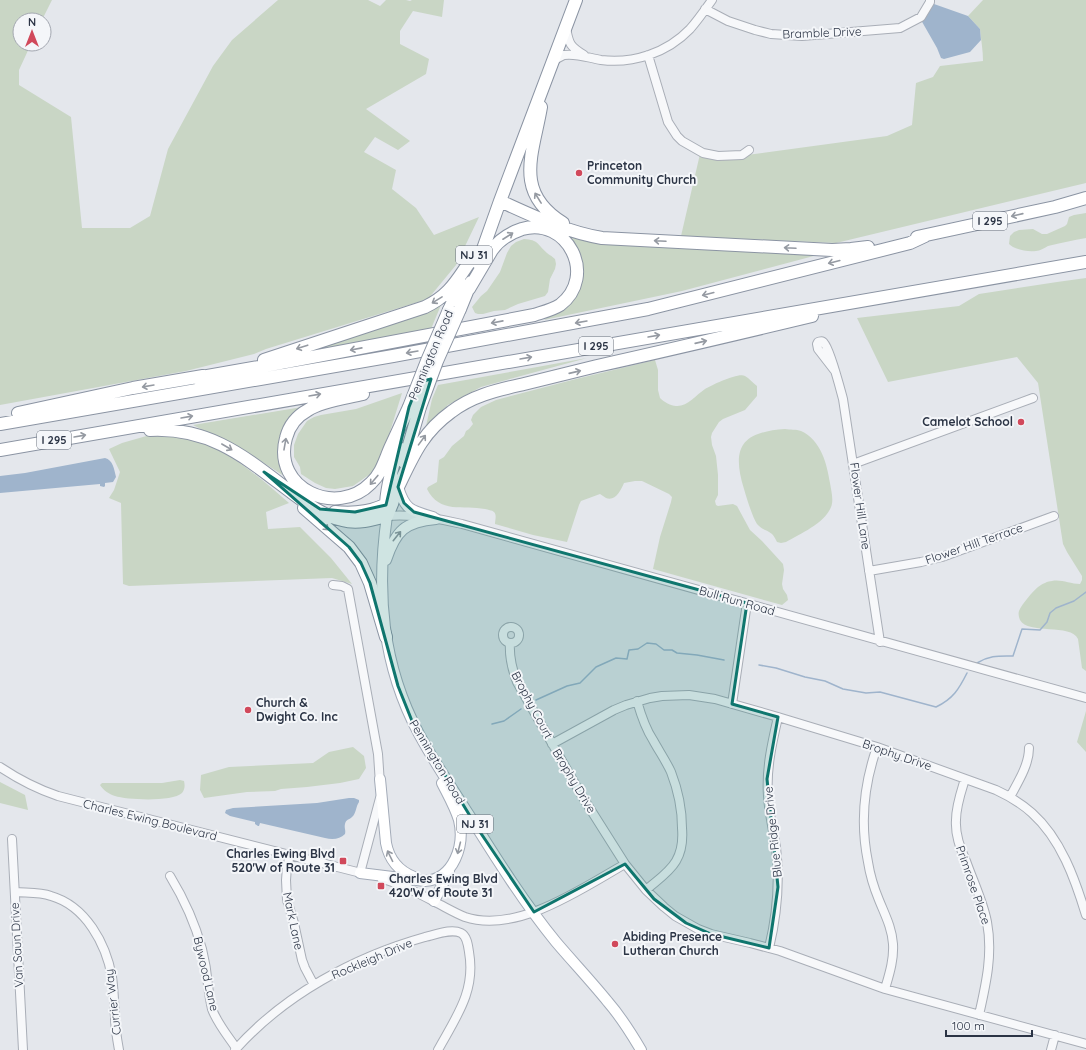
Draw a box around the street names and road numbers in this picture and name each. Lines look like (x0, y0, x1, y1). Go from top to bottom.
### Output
street label: Bramble Drive (782, 24, 862, 41)
road number: I 295 (973, 212, 1007, 230)
road number: NJ 31 (456, 246, 492, 264)
street label: Pennington Road (405, 308, 456, 402)
road number: I 295 (579, 337, 613, 355)
road number: I 295 (37, 431, 71, 449)
street label: Flower Hill Lane (847, 461, 874, 551)
street label: Flower Hill Terrace (923, 520, 1025, 567)
street label: Bull Run Road (697, 583, 777, 619)
street label: Brophy Court (508, 669, 556, 741)
street label: Pennington Road (406, 717, 469, 807)
street label: Brophy Drive (860, 736, 934, 773)
street label: Brophy Drive (549, 746, 600, 816)
street label: Blue Ridge Drive (760, 786, 785, 878)
street label: Charles Ewing Boulevard (82, 796, 219, 843)
road number: NJ 31 (457, 815, 493, 833)
street label: Primrose Place (953, 843, 994, 927)
street label: Mark Lane (280, 891, 307, 951)
street label: Van Saun Drive (7, 902, 26, 988)
street label: Bywood Lane (191, 935, 222, 1013)
street label: Rockleigh Drive (329, 935, 415, 982)
street label: Currier Way (101, 968, 124, 1036)

